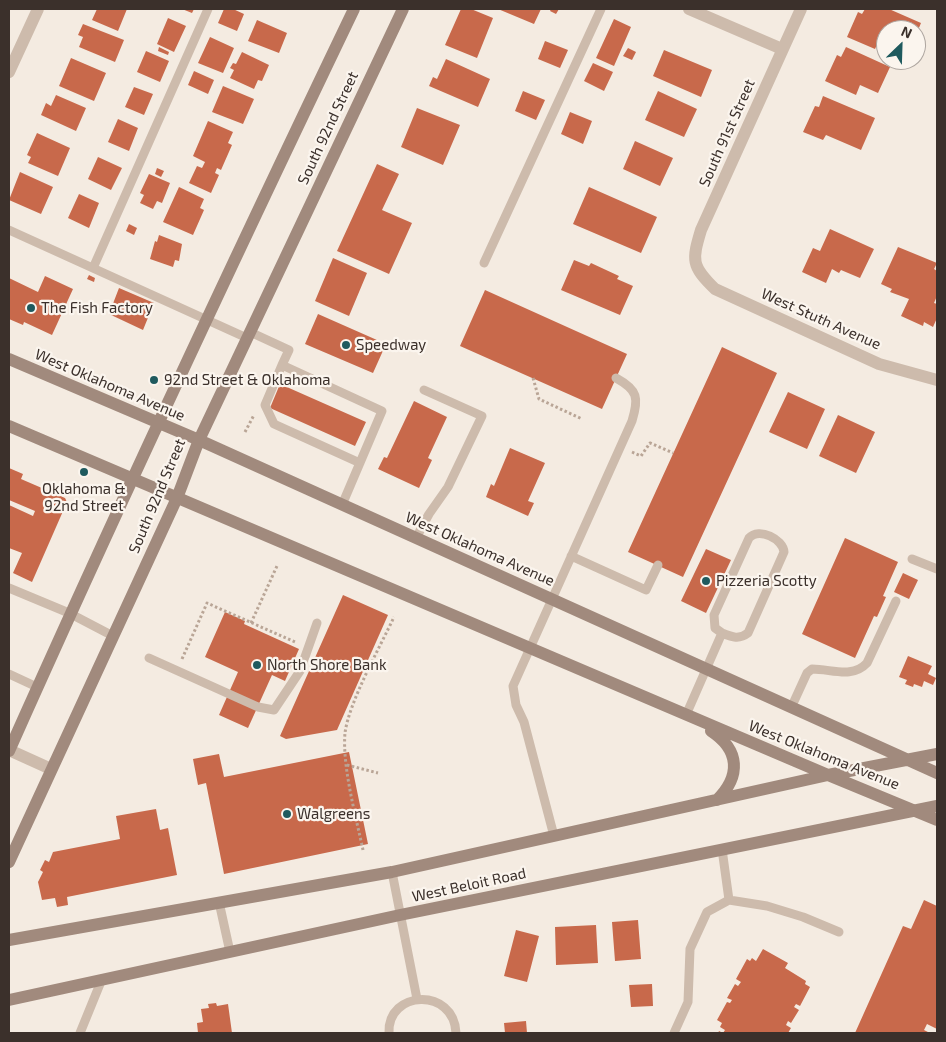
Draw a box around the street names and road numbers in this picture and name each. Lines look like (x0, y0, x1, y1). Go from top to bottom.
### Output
street label: South 92nd Street (294, 69, 362, 187)
street label: South 91st Street (695, 76, 759, 190)
street label: West Stuth Avenue (758, 284, 884, 354)
street label: West Oklahoma Avenue (32, 345, 188, 425)
street label: South 92nd Street (125, 436, 189, 556)
street label: West Oklahoma Avenue (403, 508, 557, 590)
street label: West Oklahoma Avenue (746, 716, 902, 794)
street label: West Beloit Road (410, 864, 528, 906)

